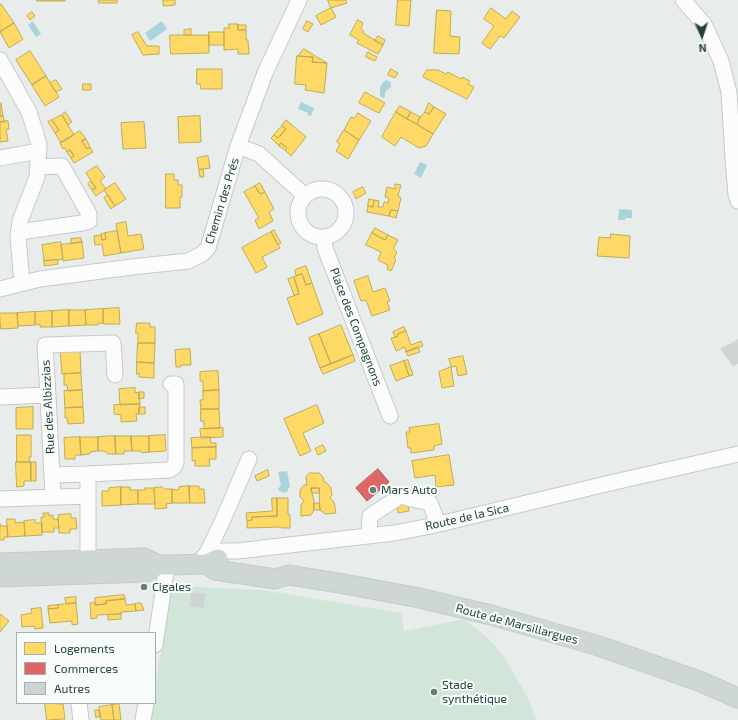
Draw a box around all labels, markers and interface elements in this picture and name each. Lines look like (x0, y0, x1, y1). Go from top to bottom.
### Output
north arrow (682, 16, 722, 56)
text: N (698, 42, 707, 55)
street label: Chemin des Prés (202, 156, 242, 246)
street label: Place des Compagnons (327, 266, 385, 388)
street label: Rue des Albizzias (38, 360, 58, 454)
place label: Mars Auto (381, 483, 437, 497)
marker: Mars Auto (368, 485, 378, 495)
street label: Route de la Sica (424, 500, 510, 534)
place label: Cigales (152, 580, 191, 594)
marker: Cigales (139, 582, 149, 592)
street label: Route de Marsillargues (454, 601, 580, 647)
legend (16, 632, 156, 704)
text: Logements (54, 641, 115, 655)
text: Commerces (54, 661, 118, 675)
place label: Stade synthétique (442, 678, 507, 706)
text: Autres (54, 681, 90, 695)
marker: Stade synthétique (429, 687, 439, 697)

